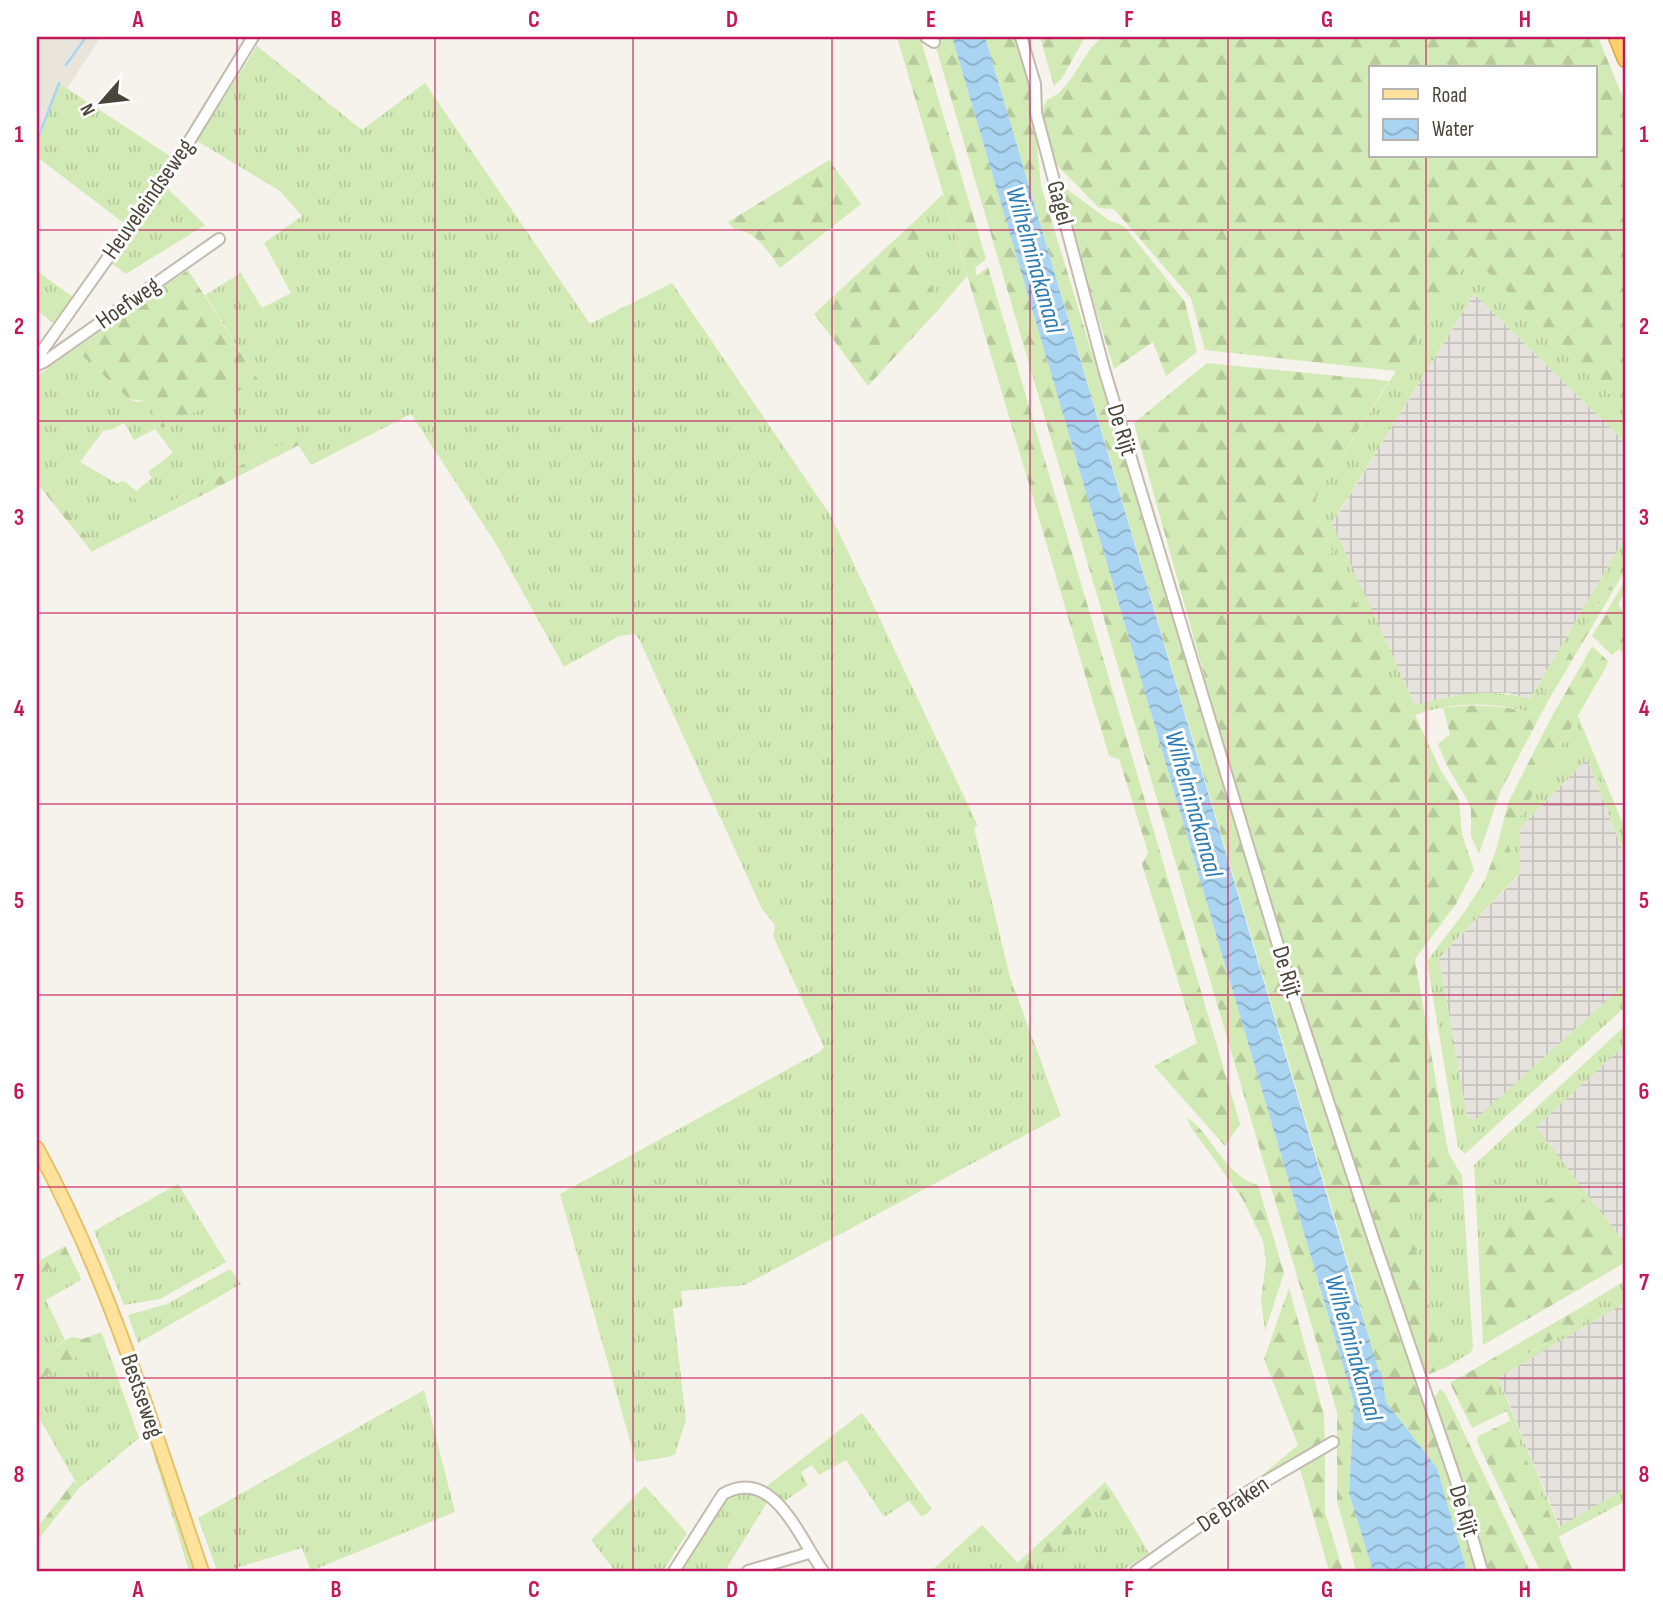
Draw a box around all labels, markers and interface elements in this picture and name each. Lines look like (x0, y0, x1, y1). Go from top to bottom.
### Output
text: A (132, 6, 145, 34)
text: B (331, 6, 342, 34)
text: C (528, 6, 540, 34)
text: D (726, 6, 738, 34)
text: E (926, 6, 936, 34)
text: F (1124, 6, 1134, 34)
text: G (1321, 6, 1333, 34)
text: H (1519, 6, 1531, 34)
north arrow (66, 66, 136, 136)
legend (1369, 66, 1596, 158)
text: Road (1432, 83, 1467, 108)
text: N (76, 99, 101, 119)
text: Water (1432, 117, 1474, 142)
text: 1 (14, 121, 24, 149)
text: 1 (1639, 121, 1649, 149)
street label: Heuveleindseweg (96, 133, 200, 265)
street label: Gagel (1040, 178, 1080, 228)
water label: Wilhelminakanaal (998, 183, 1070, 338)
street label: Hoefweg (90, 271, 166, 335)
text: 2 (14, 313, 24, 341)
text: 2 (1639, 313, 1649, 341)
street label: De Rijt (1100, 401, 1144, 459)
text: 3 (14, 504, 24, 532)
text: 3 (1639, 504, 1649, 532)
text: 4 (14, 695, 25, 723)
text: 4 (1639, 695, 1650, 723)
water label: Wilhelminakanaal (1157, 727, 1229, 882)
text: 5 (14, 887, 24, 915)
text: 5 (1639, 887, 1649, 915)
street label: De Rijt (1265, 943, 1309, 1001)
text: 6 (14, 1078, 24, 1106)
text: 6 (1639, 1078, 1649, 1106)
text: 7 (14, 1269, 24, 1297)
text: 7 (1639, 1269, 1649, 1297)
water label: Wilhelminakanaal (1317, 1271, 1389, 1426)
street label: Bestseweg (114, 1350, 170, 1442)
text: 8 (14, 1461, 25, 1489)
text: 8 (1639, 1461, 1650, 1489)
street label: De Braken (1192, 1469, 1274, 1539)
street label: De Rijt (1442, 1482, 1486, 1540)
text: A (132, 1576, 145, 1604)
text: B (331, 1576, 342, 1604)
text: C (528, 1576, 540, 1604)
text: D (726, 1576, 738, 1604)
text: E (926, 1576, 936, 1604)
text: F (1124, 1576, 1134, 1604)
text: G (1321, 1576, 1333, 1604)
text: H (1519, 1576, 1531, 1604)

